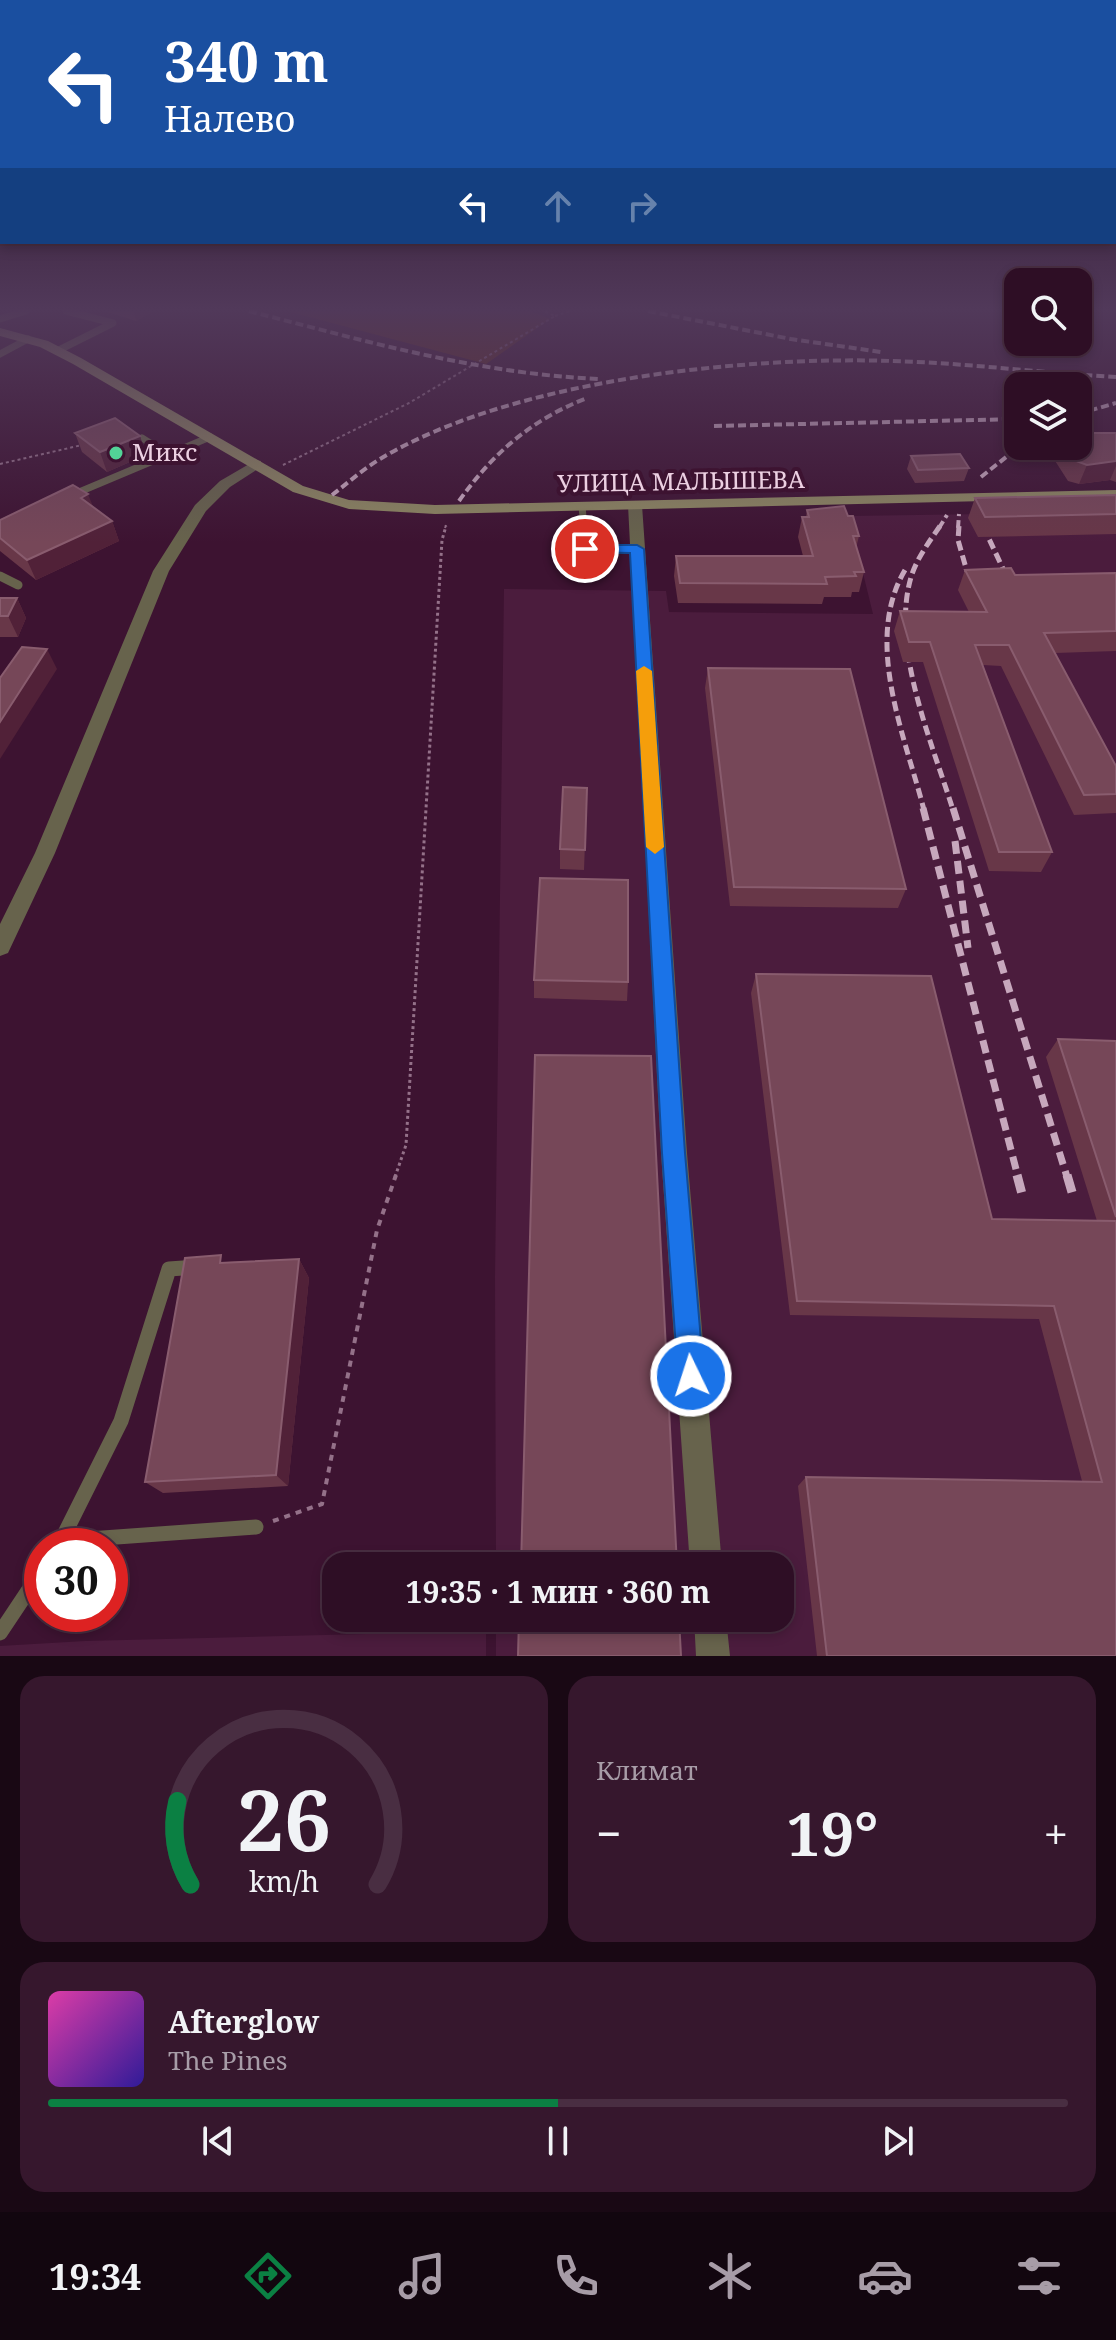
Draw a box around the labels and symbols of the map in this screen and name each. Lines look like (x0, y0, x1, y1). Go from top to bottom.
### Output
place label: Микс (132, 435, 197, 468)
marker: Микс (107, 444, 125, 462)
street label: УЛИЦА МАЛЫШЕВА (557, 462, 805, 499)
pin (551, 515, 619, 583)
position arrow (649, 1334, 733, 1418)
speed limit sign: 30 (24, 1528, 128, 1632)

